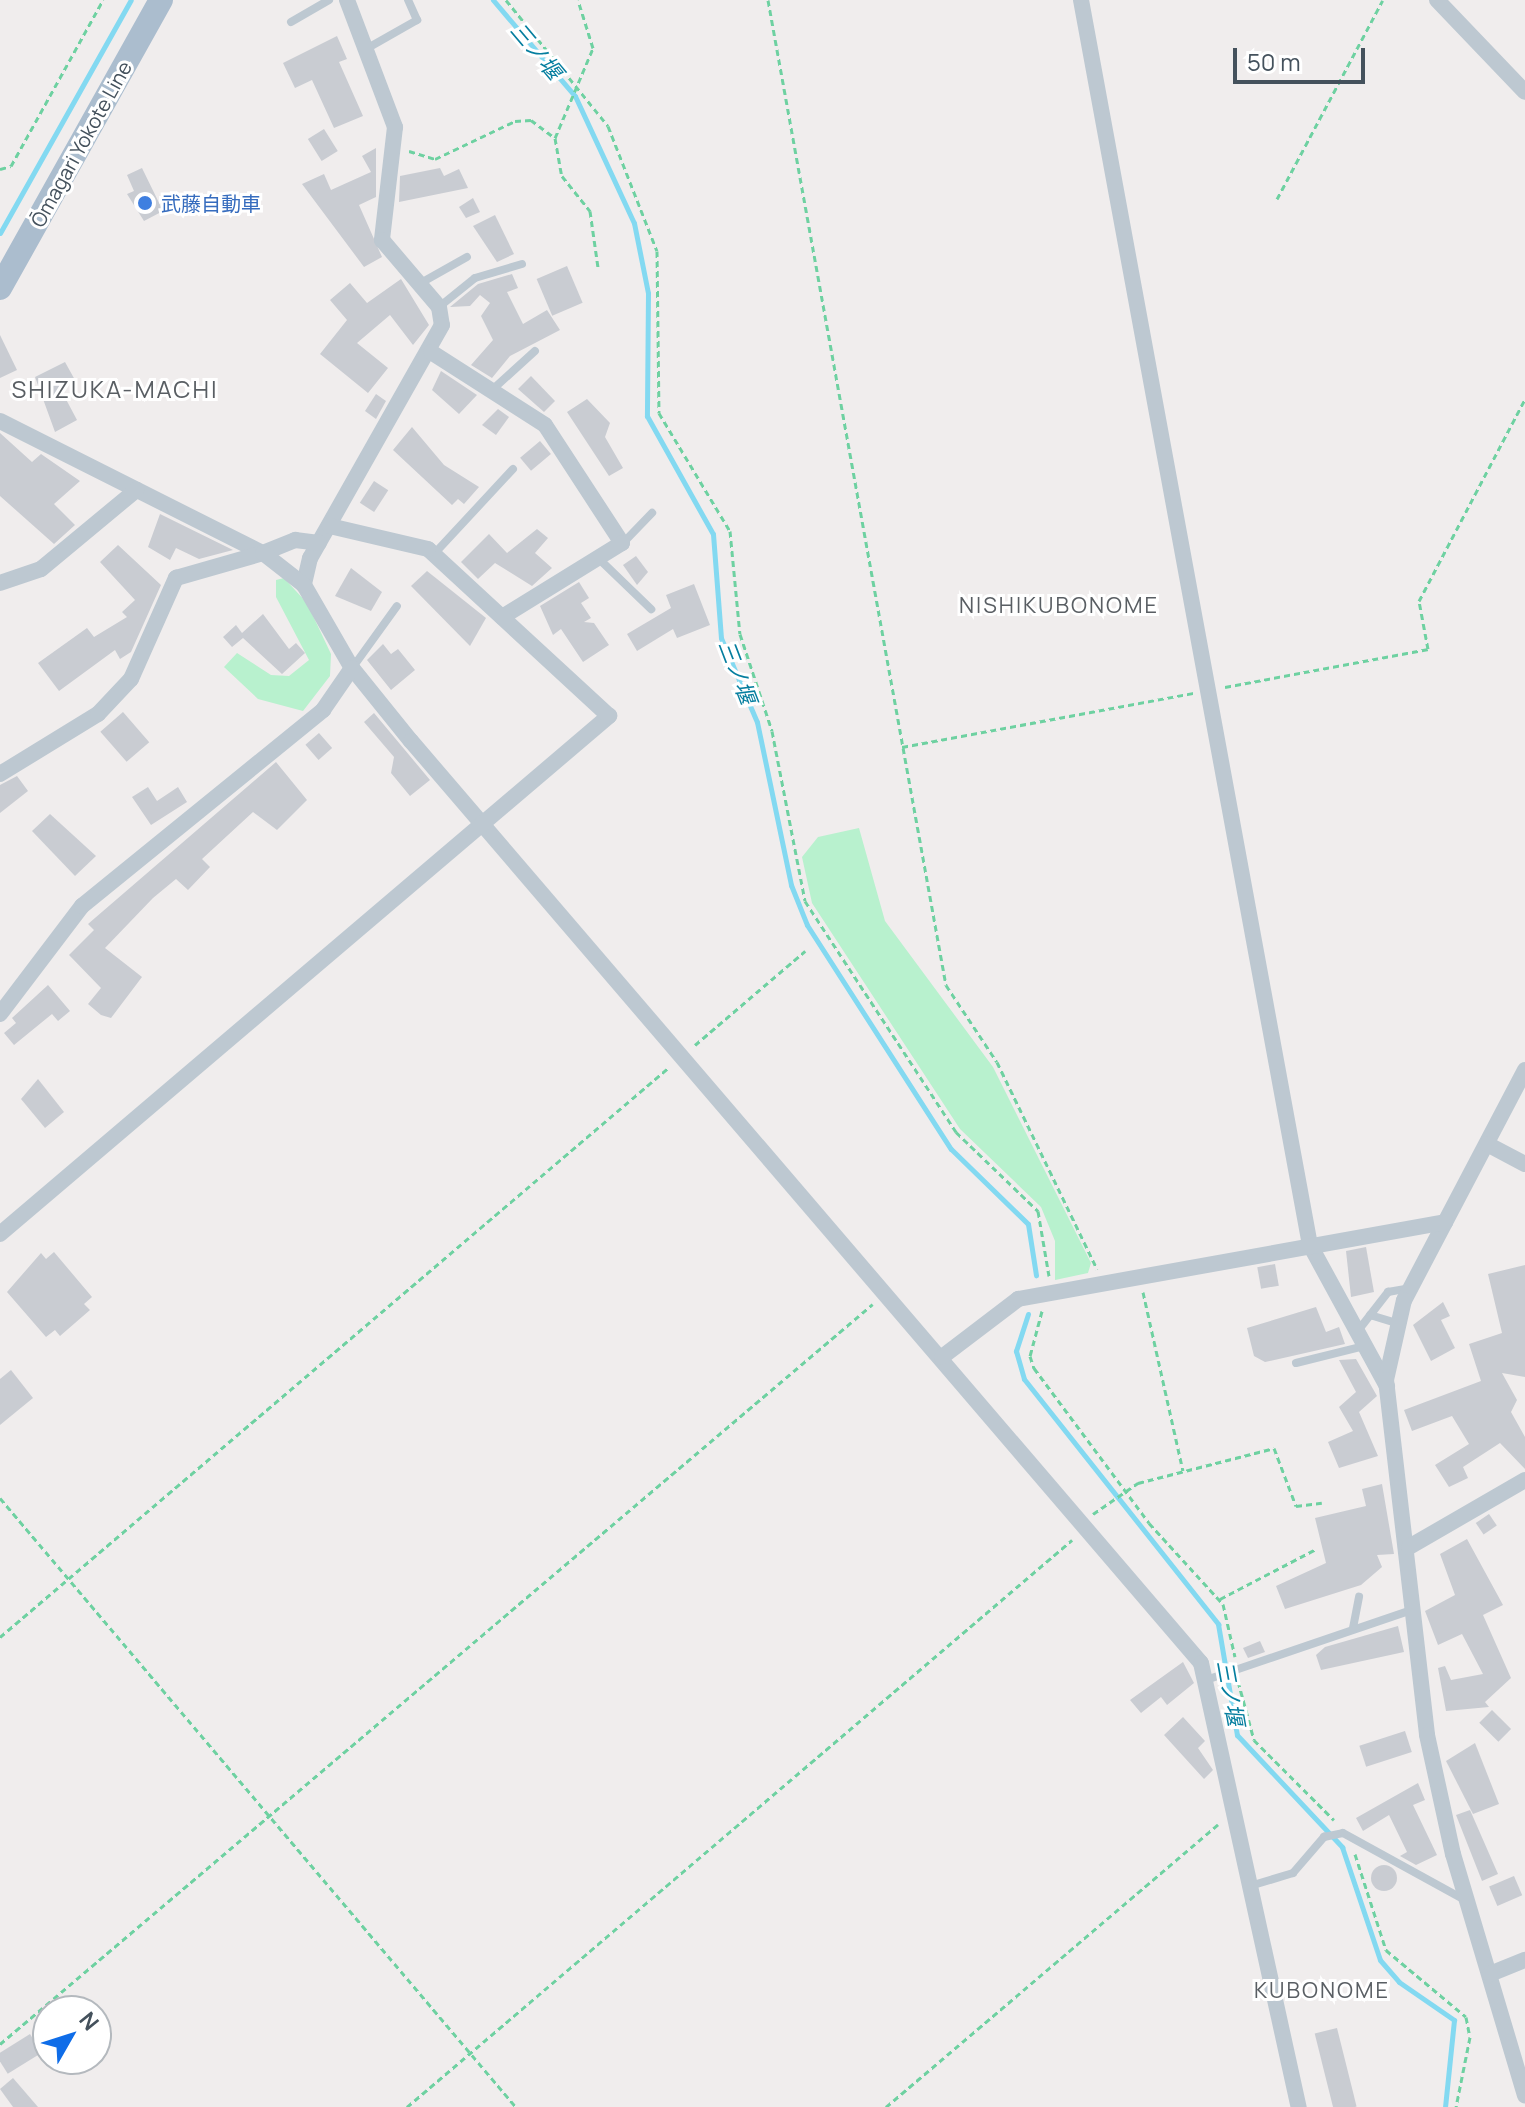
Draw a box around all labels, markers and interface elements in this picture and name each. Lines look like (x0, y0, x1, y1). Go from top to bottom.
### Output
water label: 三ノ堰 (505, 17, 567, 85)
scale bar (1237, 32, 1369, 82)
text: 50 m (1247, 45, 1301, 78)
street label: Ōmagari Yokote Line (25, 57, 137, 231)
place label: 武藤自動車 (161, 191, 261, 215)
marker: 武藤自動車 (136, 194, 154, 212)
district label: SHIZUKA-MACHI (11, 375, 219, 403)
district label: NISHIKUBONOME (959, 593, 1159, 619)
water label: 三ノ堰 (713, 636, 761, 708)
water label: 三ノ堰 (1211, 1658, 1249, 1728)
district label: KUBONOME (1254, 1978, 1390, 2004)
north arrow (32, 1995, 112, 2075)
text: N (72, 2006, 106, 2037)

